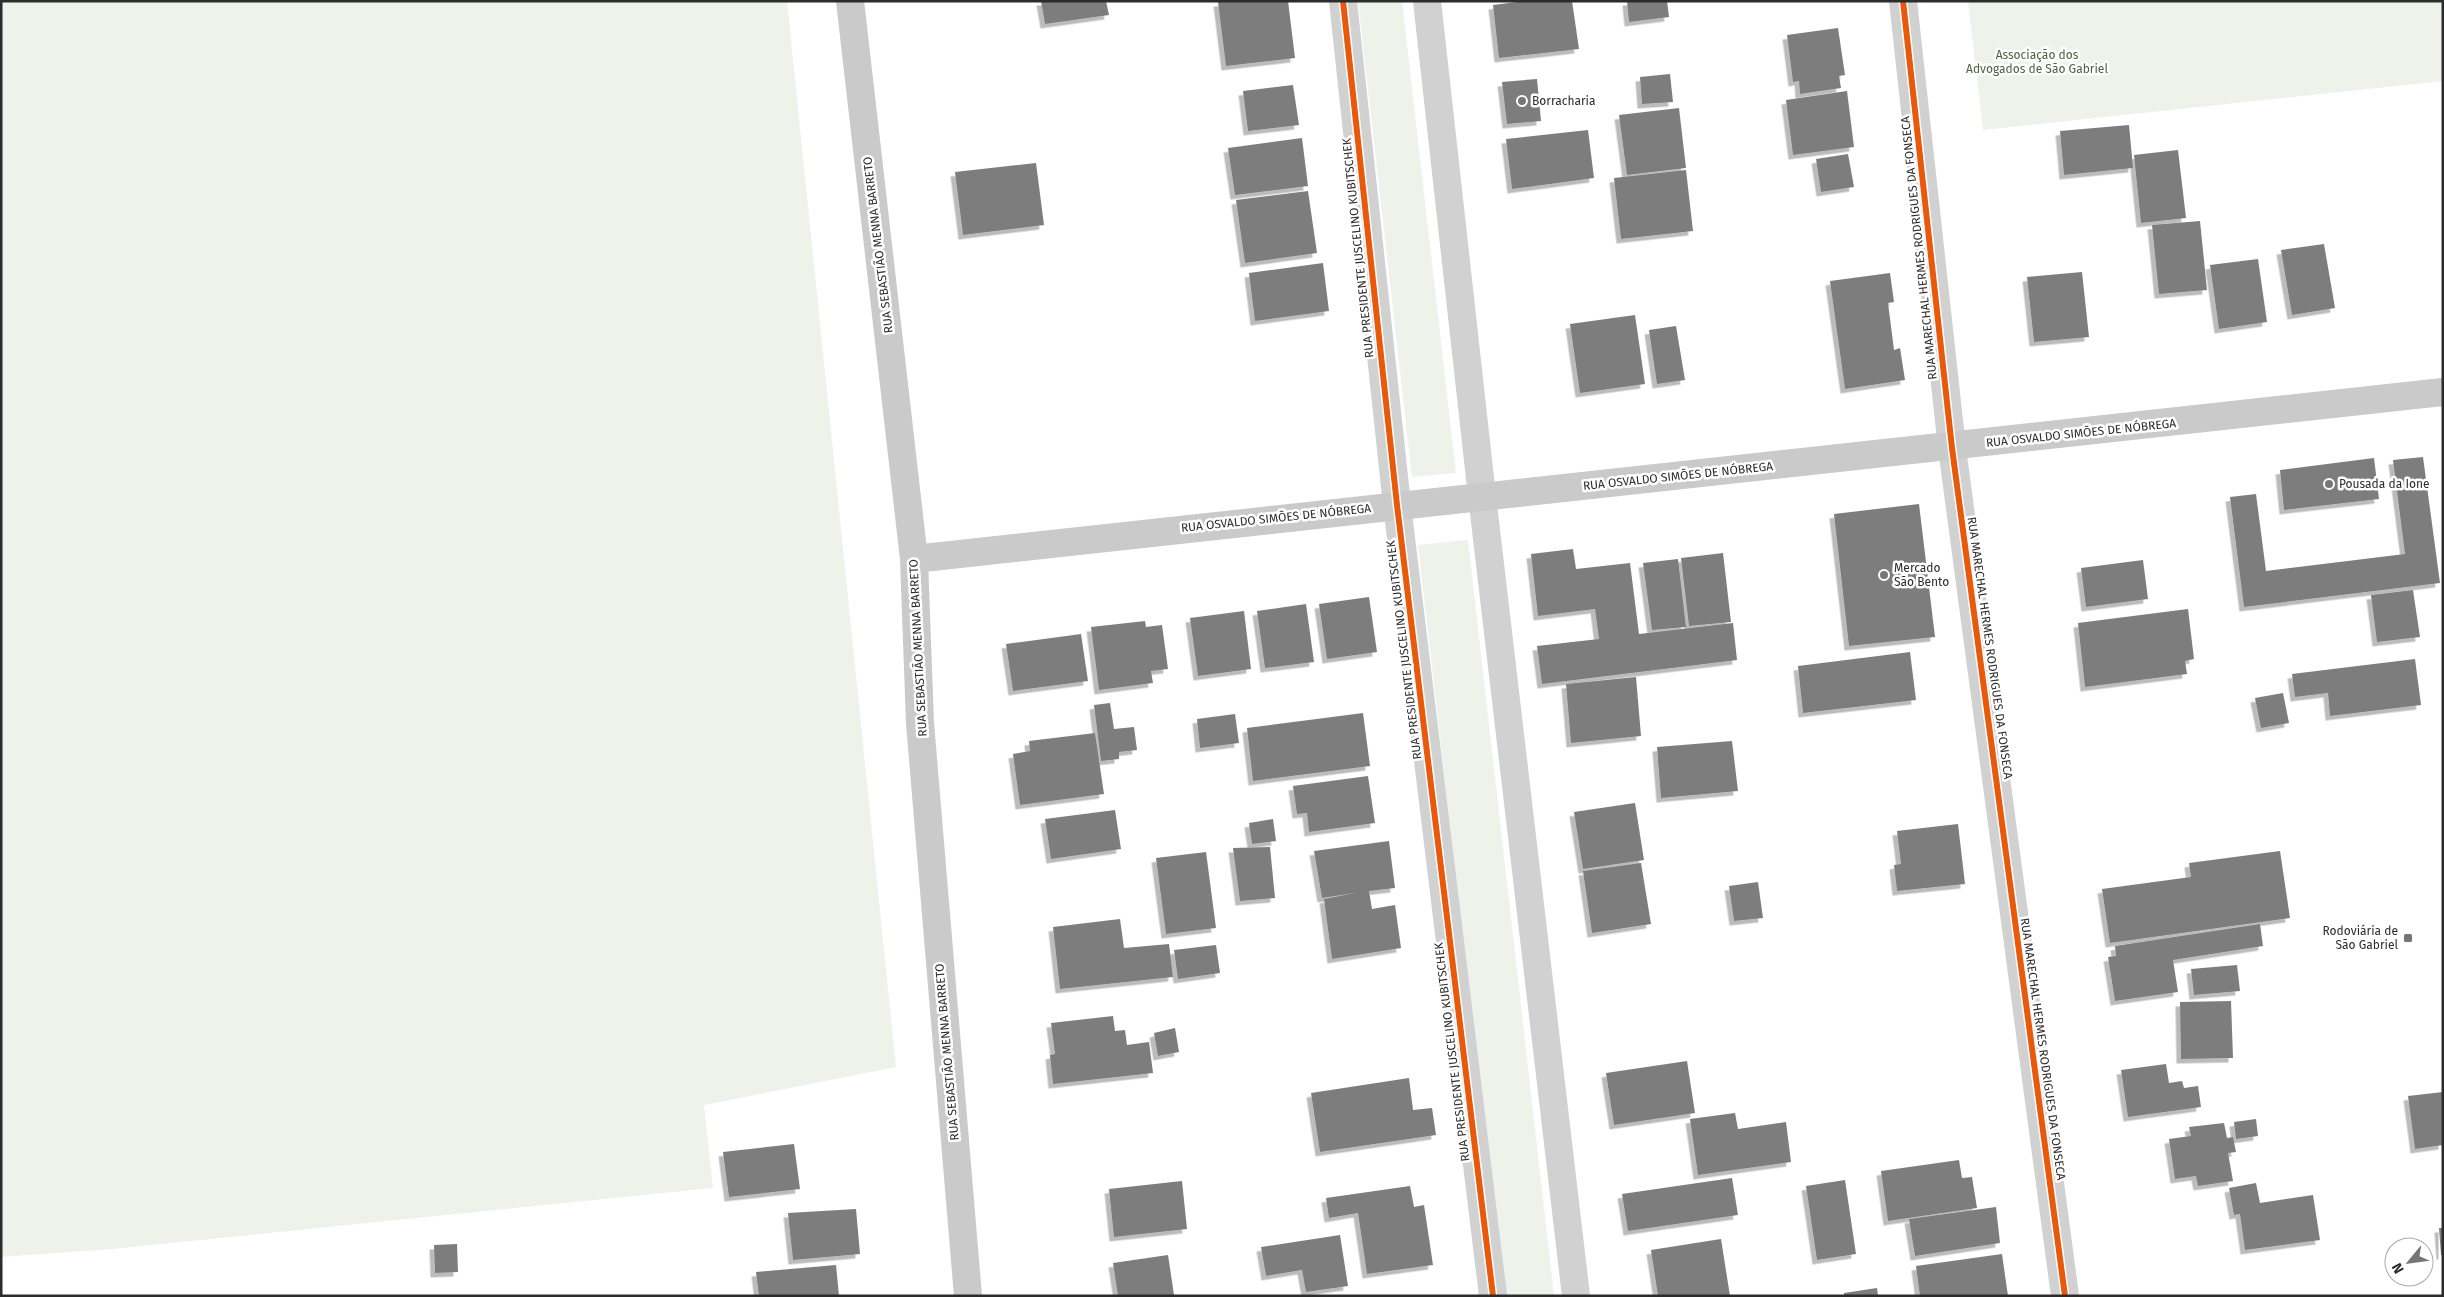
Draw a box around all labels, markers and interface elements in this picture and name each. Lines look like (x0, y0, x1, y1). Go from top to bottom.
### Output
park label: Associação dos Advogados de São Gabriel (1966, 48, 2108, 76)
place label: Borracharia (1532, 94, 1596, 108)
marker: Borracharia (1516, 95, 1528, 107)
street label: RUA MARECHAL HERMES RODRIGUES DA FONSECA (1898, 116, 1940, 380)
street label: RUA PRESIDENTE JUSCELINO KUBITSCHEK (1339, 137, 1377, 359)
street label: RUA SEBASTIÃO MENNA BARRETO (859, 156, 896, 334)
street label: RUA OSVALDO SIMÕES DE NÓBREGA (1985, 415, 2177, 450)
street label: RUA OSVALDO SIMÕES DE NÓBREGA (1582, 458, 1774, 493)
place label: Pousada da Ione (2339, 477, 2430, 491)
marker: Pousada da Ione (2323, 478, 2335, 490)
street label: RUA OSVALDO SIMÕES DE NÓBREGA (1180, 500, 1372, 535)
street label: RUA MARECHAL HERMES RODRIGUES DA FONSECA (1965, 516, 2015, 780)
street label: RUA PRESIDENTE JUSCELINO KUBITSCHEK (1383, 539, 1424, 760)
street label: RUA SEBASTIÃO MENNA BARRETO (905, 559, 930, 737)
place label: Mercado São Bento (1894, 561, 1949, 589)
marker: Mercado São Bento (1878, 569, 1890, 581)
street label: RUA MARECHAL HERMES RODRIGUES DA FONSECA (2018, 917, 2068, 1181)
place label: Rodoviária de São Gabriel (2323, 924, 2398, 952)
marker: Rodoviária de São Gabriel (2402, 932, 2414, 944)
street label: RUA PRESIDENTE JUSCELINO KUBITSCHEK (1431, 941, 1472, 1162)
street label: RUA SEBASTIÃO MENNA BARRETO (931, 963, 962, 1141)
north arrow (2384, 1237, 2434, 1287)
text: N (2388, 1260, 2408, 1276)

